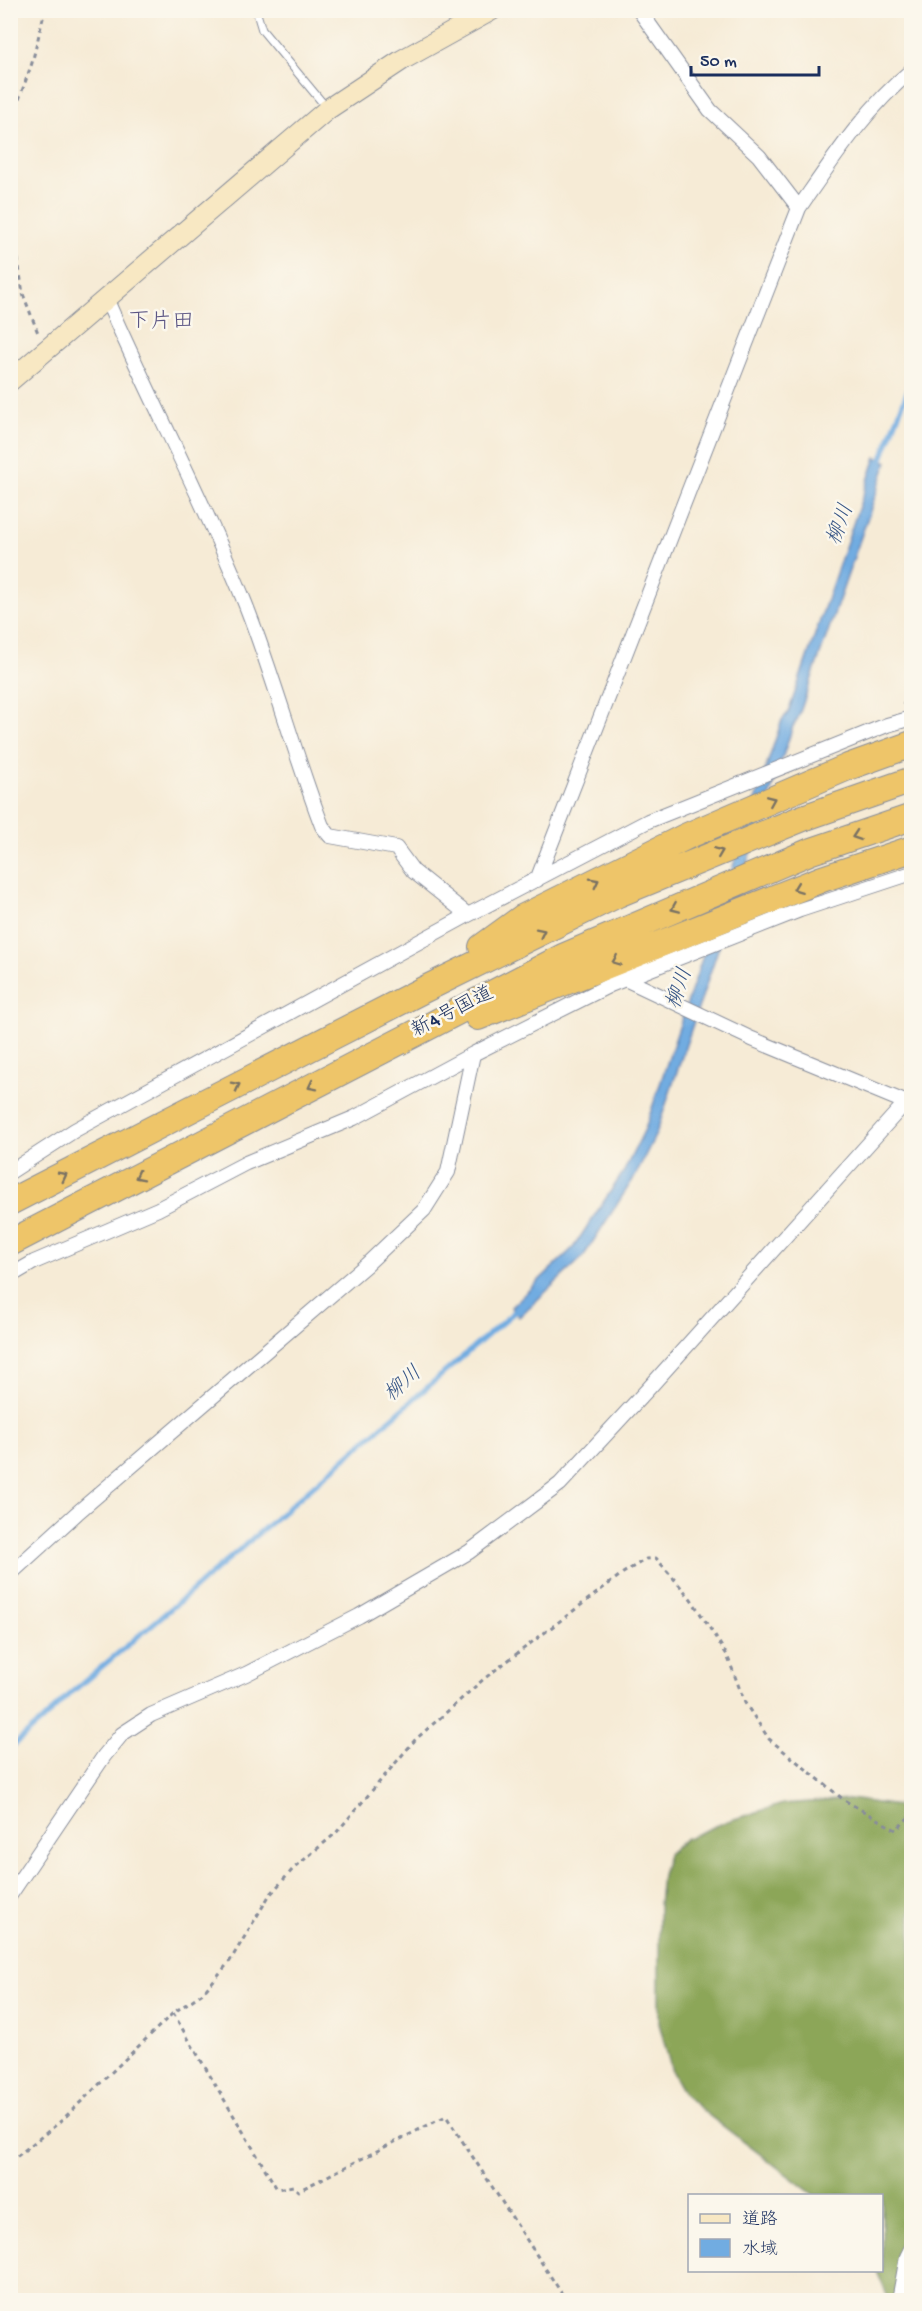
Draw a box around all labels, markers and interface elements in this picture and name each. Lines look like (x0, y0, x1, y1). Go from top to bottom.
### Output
scale bar (691, 39, 818, 77)
text: 50 m (700, 52, 737, 73)
district label: 下片田 (128, 309, 194, 336)
water label: 柳川 (822, 501, 861, 549)
one-way arrow (765, 795, 776, 807)
one-way arrow (851, 828, 862, 841)
one-way arrow (713, 847, 724, 859)
one-way arrow (588, 878, 599, 890)
one-way arrow (792, 881, 802, 894)
one-way arrow (670, 901, 681, 913)
one-way arrow (535, 928, 545, 939)
one-way arrow (611, 954, 622, 966)
water label: 柳川 (661, 965, 700, 1013)
street label: 新4号国道 (407, 982, 498, 1044)
one-way arrow (307, 1079, 318, 1091)
one-way arrow (230, 1082, 241, 1094)
one-way arrow (134, 1169, 145, 1180)
one-way arrow (56, 1171, 67, 1183)
water label: 柳川 (379, 1361, 428, 1408)
legend (688, 2194, 883, 2272)
text: 道路 (742, 2209, 778, 2231)
text: 水域 (742, 2239, 778, 2261)

